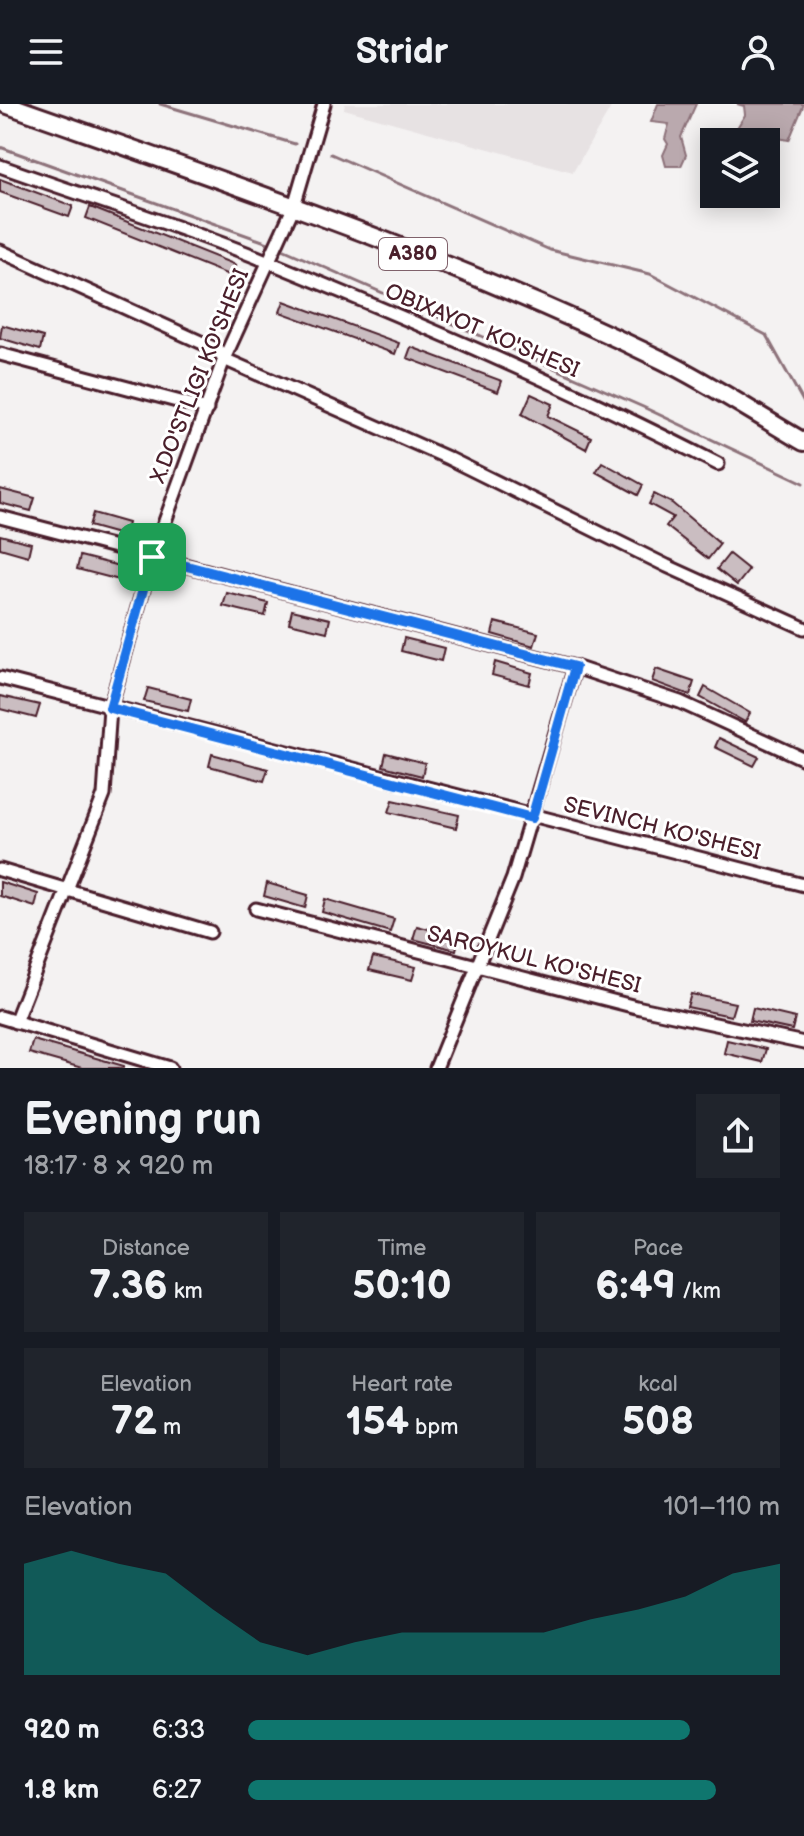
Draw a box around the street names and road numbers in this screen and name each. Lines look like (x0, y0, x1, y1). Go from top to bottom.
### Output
road number: A380 (379, 238, 447, 270)
street label: X.DO'STLIGI KO'SHESI (144, 265, 255, 488)
street label: OBIXAYOT KO'SHESI (381, 278, 584, 384)
street label: SEVINCH KO'SHESI (561, 791, 763, 867)
street label: SAROYKUL KO'SHESI (424, 920, 644, 1000)

